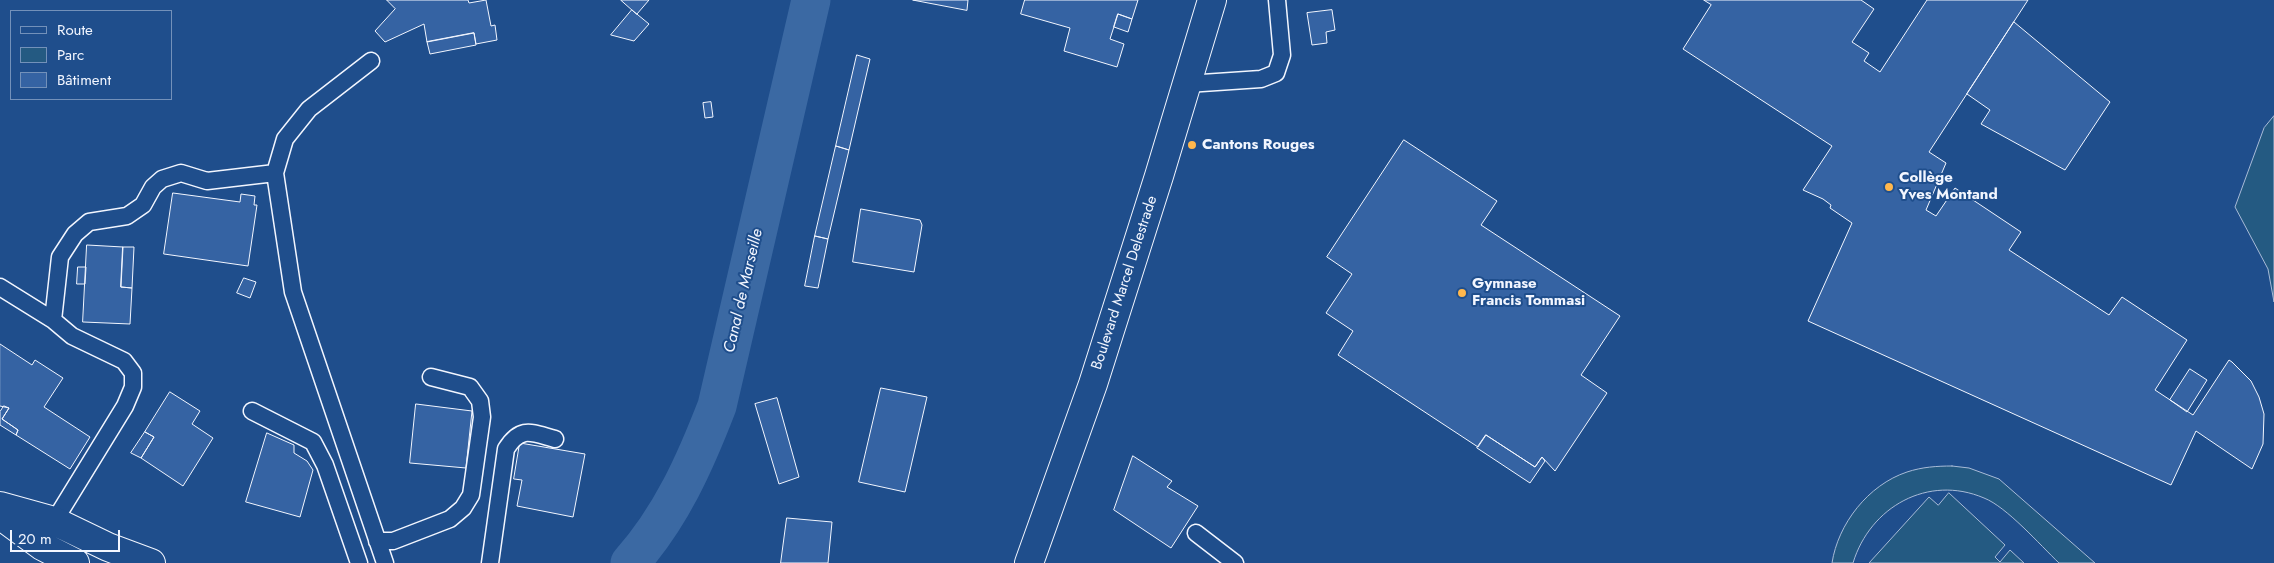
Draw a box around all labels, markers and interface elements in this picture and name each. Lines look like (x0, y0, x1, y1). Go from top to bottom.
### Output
legend (10, 10, 172, 100)
text: Route (57, 19, 93, 41)
text: Parc (57, 44, 84, 66)
text: Bâtiment (57, 69, 111, 91)
place label: Cantons Rouges (1202, 136, 1315, 154)
marker: Cantons Rouges (1186, 139, 1198, 151)
place label: Collège Yves Montand (1899, 169, 1998, 204)
marker: Collège Yves Montand (1883, 181, 1895, 193)
street label: Boulevard Marcel Delestrade (1088, 194, 1162, 372)
water label: Canal de Marseille (720, 227, 768, 355)
place label: Gymnase Francis Tommasi (1472, 275, 1585, 310)
marker: Gymnase Francis Tommasi (1456, 287, 1468, 299)
scale bar (12, 520, 122, 552)
text: 20 m (18, 528, 52, 550)

